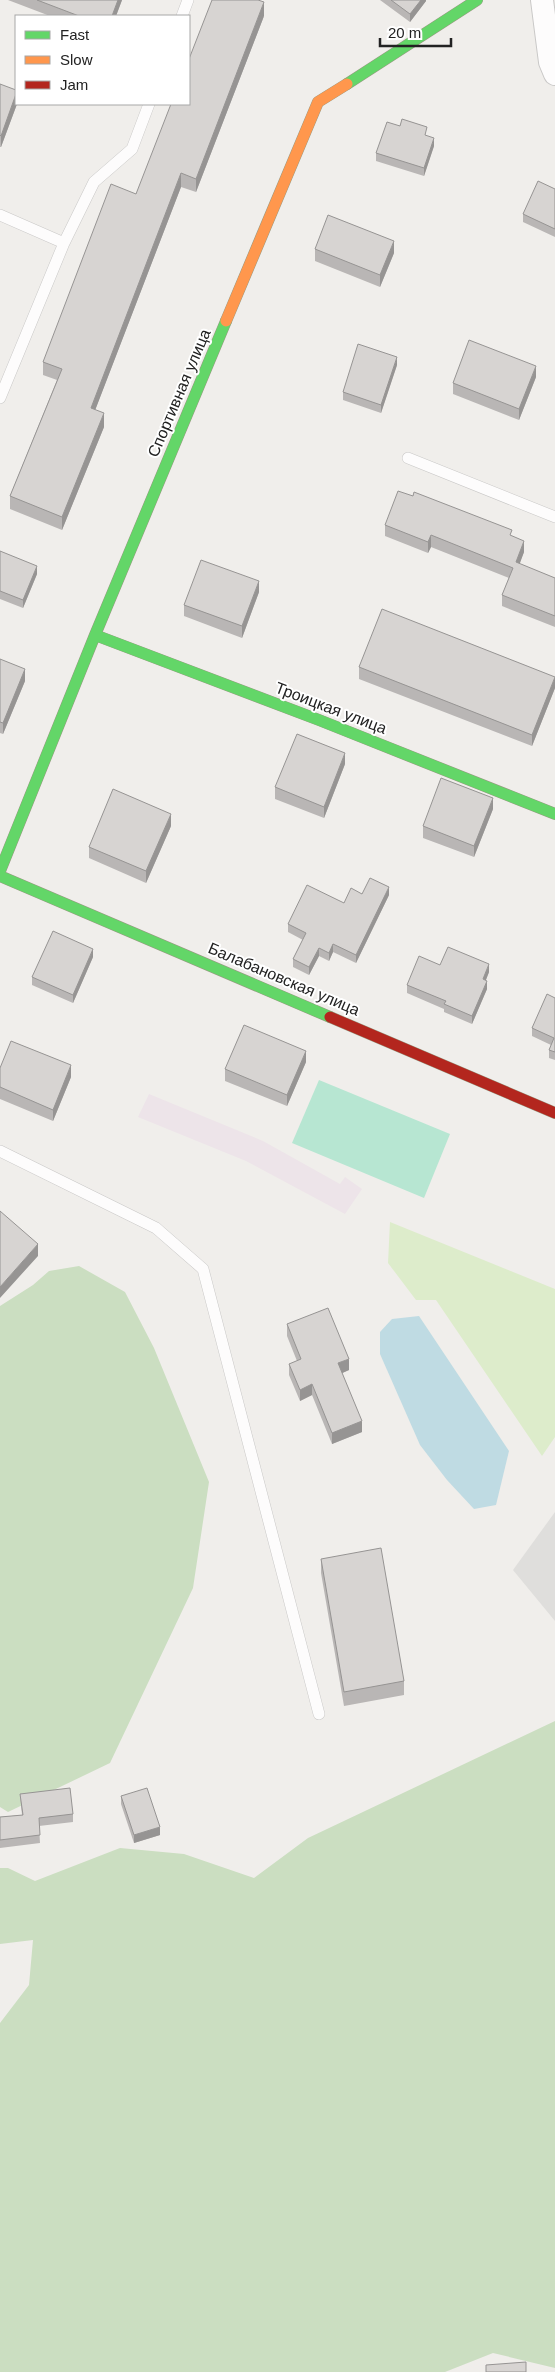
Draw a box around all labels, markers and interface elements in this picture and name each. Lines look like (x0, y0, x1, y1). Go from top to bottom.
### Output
legend (15, 15, 190, 105)
scale bar (380, 15, 451, 47)
text: 20 m (388, 24, 421, 41)
text: Fast (60, 26, 90, 43)
text: Slow (60, 51, 93, 68)
text: Jam (60, 76, 88, 93)
street label: Спортивная улица (144, 326, 214, 459)
street label: Троицкая улица (273, 679, 389, 737)
street label: Балабановская улица (206, 939, 362, 1019)

